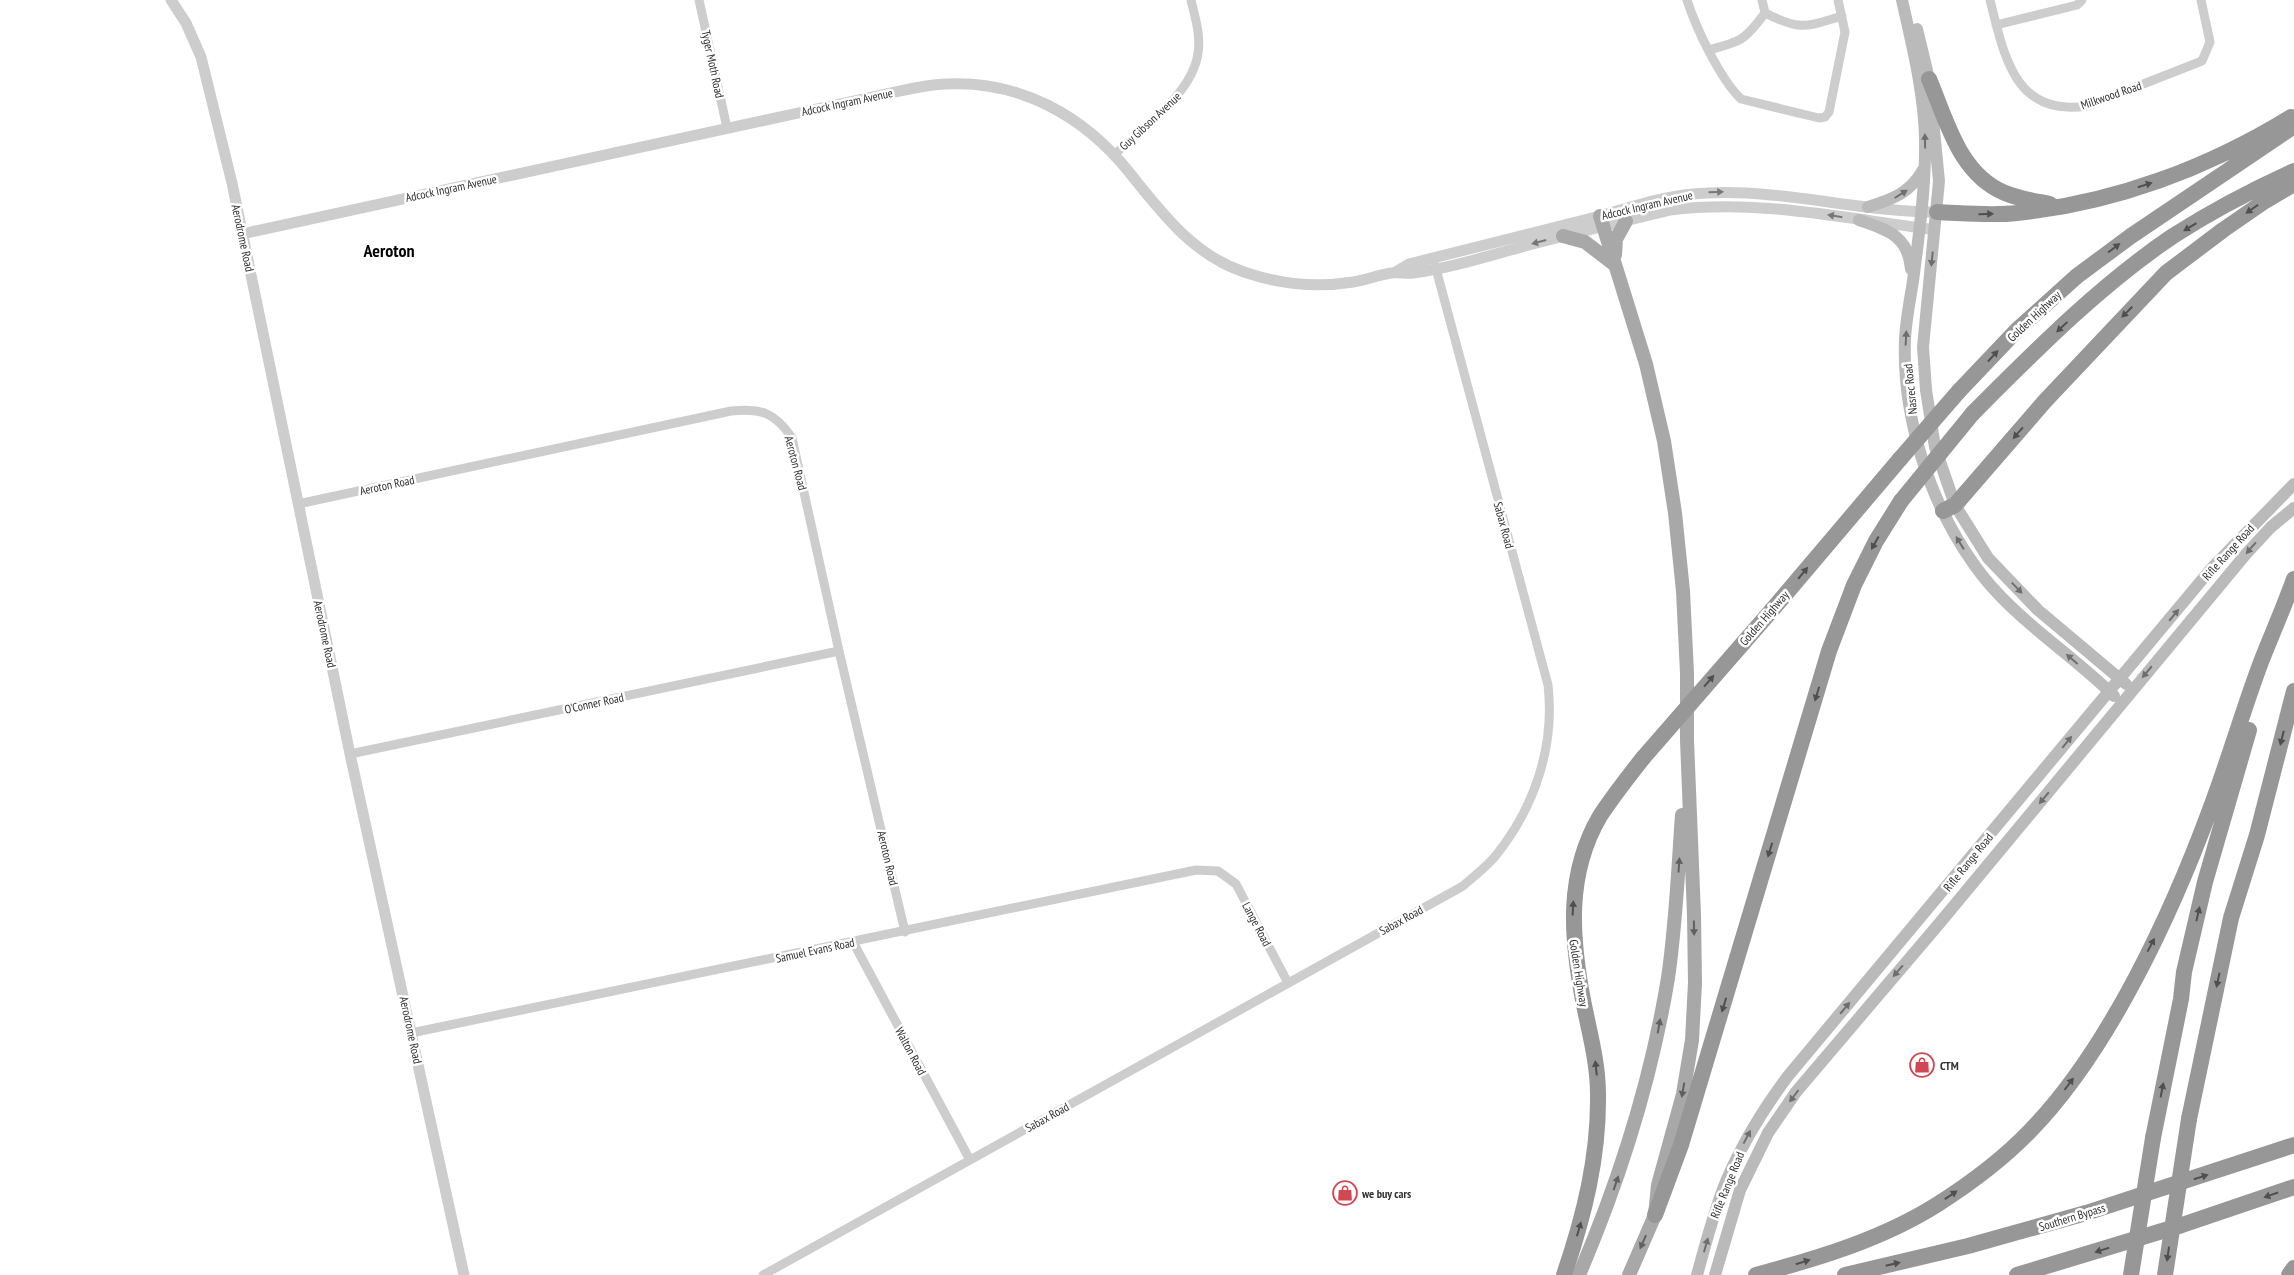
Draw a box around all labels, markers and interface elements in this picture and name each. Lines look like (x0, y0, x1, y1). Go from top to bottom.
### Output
street label: Tyger Moth Road (698, 29, 728, 99)
street label: Milkwood Road (2079, 78, 2143, 112)
street label: Adcock Ingram Avenue (800, 85, 894, 119)
street label: Guy Gibson Avenue (1116, 89, 1184, 153)
one-way arrow (1921, 133, 1929, 149)
street label: Adcock Ingram Avenue (404, 171, 498, 205)
one-way arrow (2137, 181, 2152, 188)
street label: Adcock Ingram Avenue (1600, 187, 1694, 223)
one-way arrow (1708, 188, 1724, 196)
one-way arrow (1895, 189, 1908, 199)
street label: Aerodrome Road (229, 203, 257, 273)
one-way arrow (2245, 204, 2259, 214)
one-way arrow (1978, 210, 1994, 218)
one-way arrow (1827, 212, 1843, 220)
one-way arrow (2183, 222, 2196, 231)
district label: Aeroton (362, 239, 415, 262)
one-way arrow (1531, 239, 1546, 247)
one-way arrow (2107, 243, 2120, 254)
one-way arrow (1928, 251, 1936, 267)
street label: Golden Highway (2004, 287, 2064, 345)
one-way arrow (2121, 306, 2133, 318)
one-way arrow (2056, 321, 2068, 333)
one-way arrow (1902, 329, 1910, 345)
one-way arrow (1987, 350, 1999, 362)
street label: Nasrec Road (1900, 363, 1920, 415)
one-way arrow (2012, 426, 2023, 439)
street label: Aeroton Road (782, 434, 810, 492)
street label: Aeroton Road (358, 472, 416, 498)
street label: Sabax Road (1491, 500, 1517, 550)
street label: Rifle Range Road (2199, 521, 2257, 583)
one-way arrow (1871, 536, 1880, 549)
one-way arrow (1955, 536, 1964, 550)
one-way arrow (2246, 541, 2257, 554)
one-way arrow (1797, 567, 1808, 579)
one-way arrow (2010, 581, 2022, 593)
street label: Golden Highway (1736, 587, 1792, 648)
street label: Aerodrome Road (311, 599, 339, 669)
one-way arrow (2168, 608, 2179, 621)
one-way arrow (2066, 654, 2078, 665)
one-way arrow (2142, 666, 2153, 679)
one-way arrow (1703, 676, 1715, 688)
one-way arrow (1812, 687, 1820, 702)
street label: O'Conner Road (563, 689, 625, 717)
one-way arrow (2278, 731, 2286, 746)
one-way arrow (2061, 736, 2072, 749)
one-way arrow (2038, 791, 2049, 804)
street label: Aeroton Road (874, 829, 902, 887)
street label: Rifle Range Road (1940, 830, 1996, 894)
one-way arrow (1766, 842, 1774, 857)
one-way arrow (1675, 857, 1683, 873)
street label: Lange Road (1239, 899, 1275, 949)
one-way arrow (1570, 900, 1578, 916)
street label: Sabax Road (1377, 902, 1425, 938)
one-way arrow (2194, 906, 2202, 921)
one-way arrow (1690, 921, 1698, 937)
street label: Samuel Evans Road (774, 934, 856, 966)
street label: Golden Highway (1566, 938, 1592, 1008)
one-way arrow (2147, 938, 2155, 952)
one-way arrow (1892, 965, 1904, 977)
one-way arrow (2214, 972, 2222, 987)
street label: Aerodrome Road (397, 995, 425, 1065)
one-way arrow (1719, 998, 1727, 1013)
one-way arrow (1840, 1002, 1851, 1015)
one-way arrow (1655, 1018, 1663, 1034)
street label: Walton Road (892, 1025, 930, 1077)
shop icon: CTM (1909, 1052, 1935, 1078)
place label: CTM (1940, 1058, 1959, 1073)
one-way arrow (1592, 1060, 1600, 1076)
one-way arrow (2063, 1078, 2074, 1091)
one-way arrow (2158, 1081, 2166, 1097)
one-way arrow (1679, 1083, 1687, 1099)
one-way arrow (1789, 1089, 1799, 1103)
street label: Sabax Road (1023, 1099, 1071, 1135)
one-way arrow (1743, 1131, 1752, 1144)
street label: Rifle Range Road (1707, 1150, 1747, 1220)
one-way arrow (2193, 1172, 2208, 1180)
one-way arrow (1613, 1175, 1620, 1190)
shop icon: we buy cars (1332, 1180, 1358, 1206)
place label: we buy cars (1361, 1186, 1411, 1201)
one-way arrow (1944, 1190, 1958, 1200)
one-way arrow (2263, 1192, 2278, 1199)
street label: Southern Bypass (2037, 1200, 2107, 1234)
one-way arrow (1575, 1221, 1583, 1236)
one-way arrow (1639, 1235, 1647, 1249)
one-way arrow (1702, 1237, 1710, 1252)
one-way arrow (2163, 1246, 2171, 1262)
one-way arrow (2095, 1247, 2110, 1255)
one-way arrow (1796, 1257, 1811, 1265)
one-way arrow (1885, 1260, 1900, 1268)

